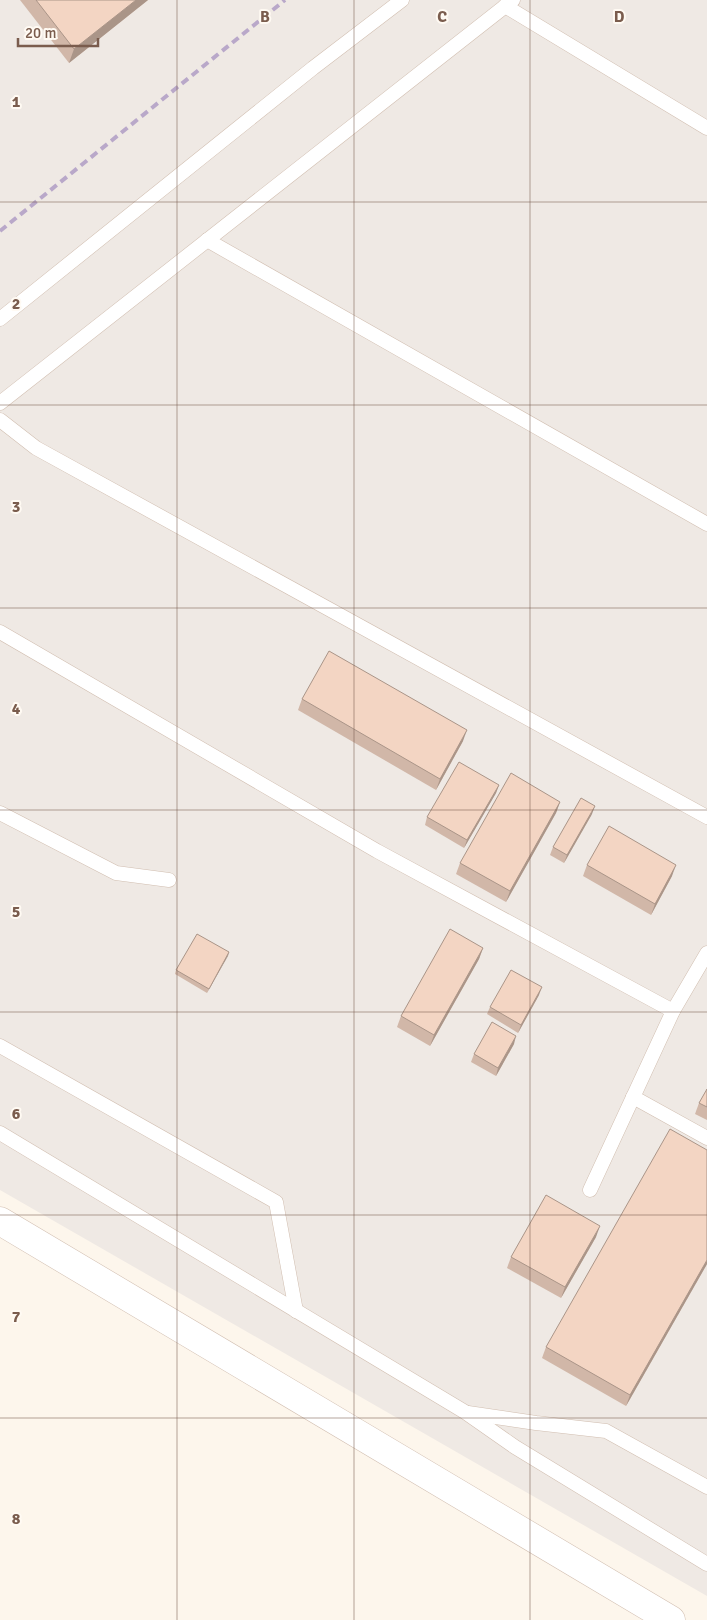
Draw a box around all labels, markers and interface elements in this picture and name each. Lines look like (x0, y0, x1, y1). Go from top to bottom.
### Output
text: B (260, 7, 270, 27)
text: C (437, 7, 447, 27)
text: D (614, 7, 625, 27)
scale bar (18, 15, 98, 47)
text: 20 m (25, 24, 56, 42)
text: 1 (12, 92, 21, 112)
text: 2 (12, 294, 20, 314)
text: 3 (12, 497, 20, 517)
text: 4 (12, 699, 21, 719)
text: 5 (12, 902, 20, 922)
text: 6 (12, 1104, 21, 1124)
text: 7 (12, 1307, 21, 1327)
text: 8 (12, 1509, 21, 1529)

